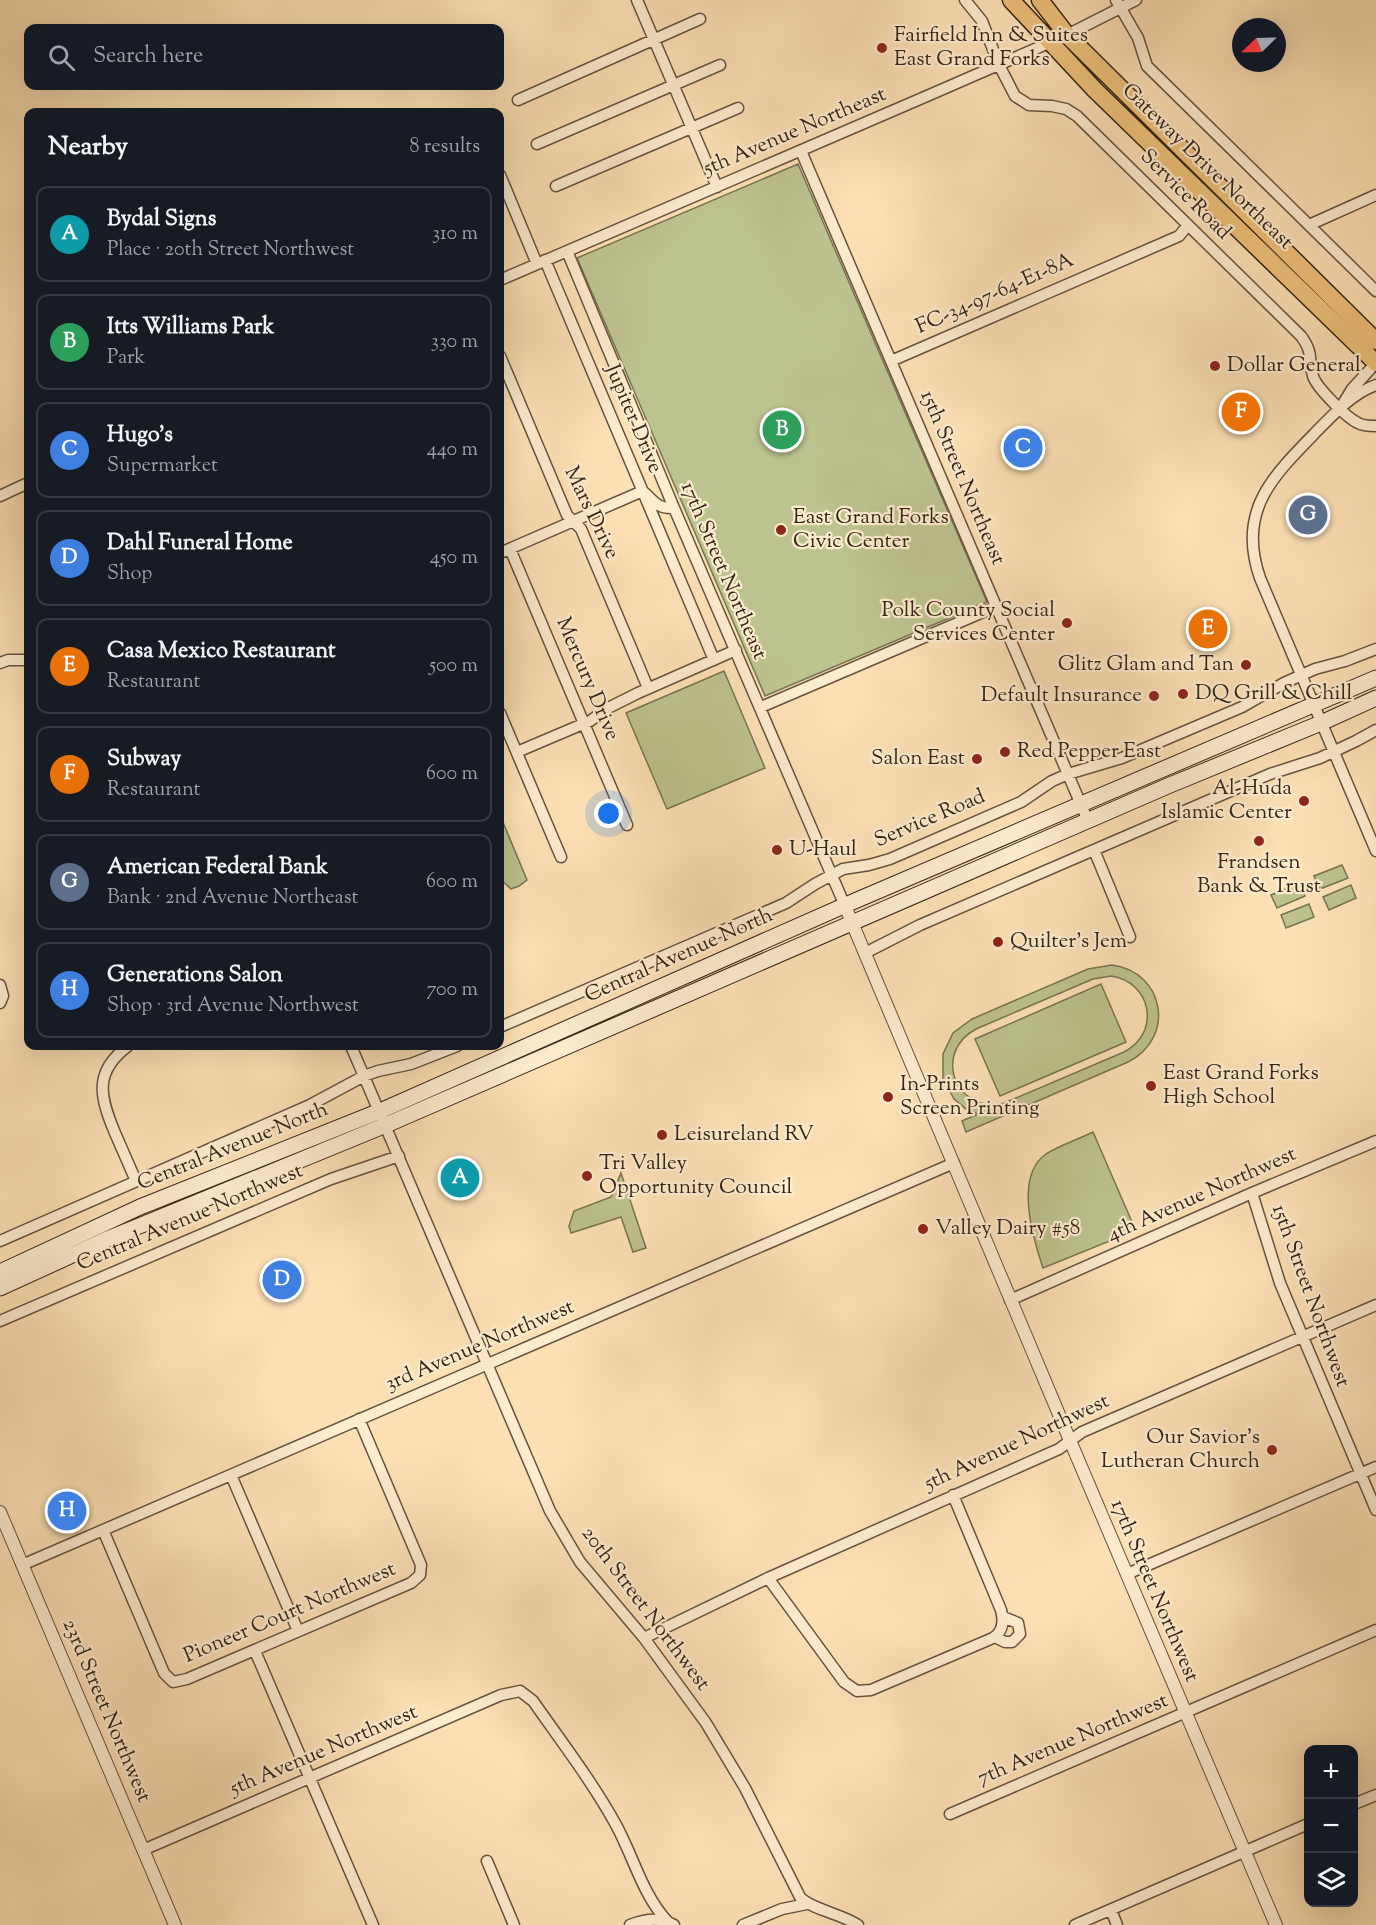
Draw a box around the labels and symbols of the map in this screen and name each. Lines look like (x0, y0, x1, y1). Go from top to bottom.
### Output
north arrow (1232, 18, 1286, 72)
place label: Fairfield Inn & Suites East Grand Forks (894, 21, 1088, 75)
marker: Fairfield Inn & Suites East Grand Forks (875, 41, 889, 55)
street label: Gateway Drive Northeast (1114, 77, 1300, 257)
street label: 5th Avenue Northeast (698, 80, 891, 184)
street label: Service Road (1133, 143, 1237, 247)
street label: FC-34-97-64-E1-8A (911, 246, 1079, 342)
place label: Dollar General (1227, 351, 1361, 381)
street label: Jupiter Drive (596, 359, 669, 478)
marker: Dollar General (1208, 359, 1222, 373)
street label: 15th Street Northeast (912, 386, 1012, 570)
pin: F (1222, 390, 1260, 434)
pin: B (762, 408, 802, 452)
pin: C (1004, 426, 1042, 470)
street label: Mars Drive (556, 462, 626, 564)
street label: 17th Street Northeast (672, 478, 774, 664)
pin: G (1288, 492, 1328, 538)
place label: East Grand Forks Civic Center (793, 503, 949, 557)
marker: East Grand Forks Civic Center (774, 523, 788, 537)
place label: Polk County Social Services Center (881, 596, 1055, 650)
pin: E (1188, 606, 1228, 652)
street label: Mercury Drive (547, 613, 627, 745)
marker: Polk County Social Services Center (1060, 616, 1074, 630)
place label: Glitz Glam and Tan (1058, 650, 1234, 680)
marker: Glitz Glam and Tan (1239, 658, 1253, 672)
place label: DQ Grill & Chill (1195, 679, 1352, 709)
place label: Default Insurance (981, 681, 1142, 711)
marker: DQ Grill & Chill (1176, 687, 1190, 701)
marker: Default Insurance (1147, 689, 1161, 703)
place label: Red Pepper East (1017, 737, 1161, 767)
place label: Salon East (871, 744, 965, 774)
marker: Red Pepper East (998, 745, 1012, 759)
marker: Salon East (970, 752, 984, 766)
place label: Al-Huda Islamic Center (1161, 774, 1292, 828)
street label: Service Road (870, 782, 990, 856)
marker: Al-Huda Islamic Center (1297, 794, 1311, 808)
your location (594, 799, 623, 828)
marker: Frandsen Bank & Trust (1252, 834, 1266, 848)
place label: U-Haul (789, 835, 857, 865)
marker: U-Haul (770, 843, 784, 857)
place label: Frandsen Bank & Trust (1197, 848, 1321, 902)
street label: Central Avenue North (580, 901, 778, 1011)
place label: Quilter's Jem (1010, 927, 1127, 957)
marker: Quilter's Jem (991, 935, 1005, 949)
place label: East Grand Forks High School (1163, 1059, 1319, 1113)
place label: In-Prints Screen Printing (900, 1070, 1040, 1124)
marker: East Grand Forks High School (1144, 1079, 1158, 1093)
marker: In-Prints Screen Printing (881, 1090, 895, 1104)
street label: Central Avenue North (133, 1095, 333, 1199)
place label: Leisureland RV (674, 1120, 814, 1150)
marker: Leisureland RV (655, 1128, 669, 1142)
street label: 4th Avenue Northwest (1103, 1140, 1301, 1250)
place label: Tri Valley Opportunity Council (599, 1149, 793, 1203)
pin: A (440, 1156, 480, 1200)
street label: Central Avenue Northwest (72, 1157, 308, 1279)
marker: Tri Valley Opportunity Council (580, 1169, 594, 1183)
street label: 15th Street Northwest (1263, 1200, 1357, 1392)
place label: Valley Dairy #58 (935, 1214, 1080, 1244)
marker: Valley Dairy #58 (916, 1222, 930, 1236)
pin: D (262, 1258, 302, 1302)
street label: 3rd Avenue Northwest (381, 1293, 579, 1399)
street label: 5th Avenue Northwest (919, 1387, 1115, 1500)
place label: Our Savior's Lutheran Church (1101, 1423, 1260, 1477)
marker: Our Savior's Lutheran Church (1265, 1443, 1279, 1457)
pin: H (48, 1488, 86, 1534)
street label: 17th Street Northwest (1102, 1495, 1206, 1687)
street label: 20th Street Northwest (573, 1521, 717, 1697)
street label: Pioneer Court Northwest (179, 1555, 401, 1671)
street label: 23rd Street Northwest (54, 1615, 158, 1807)
street label: 7th Avenue Northwest (973, 1686, 1173, 1794)
street label: 5th Avenue Northwest (225, 1698, 422, 1805)

